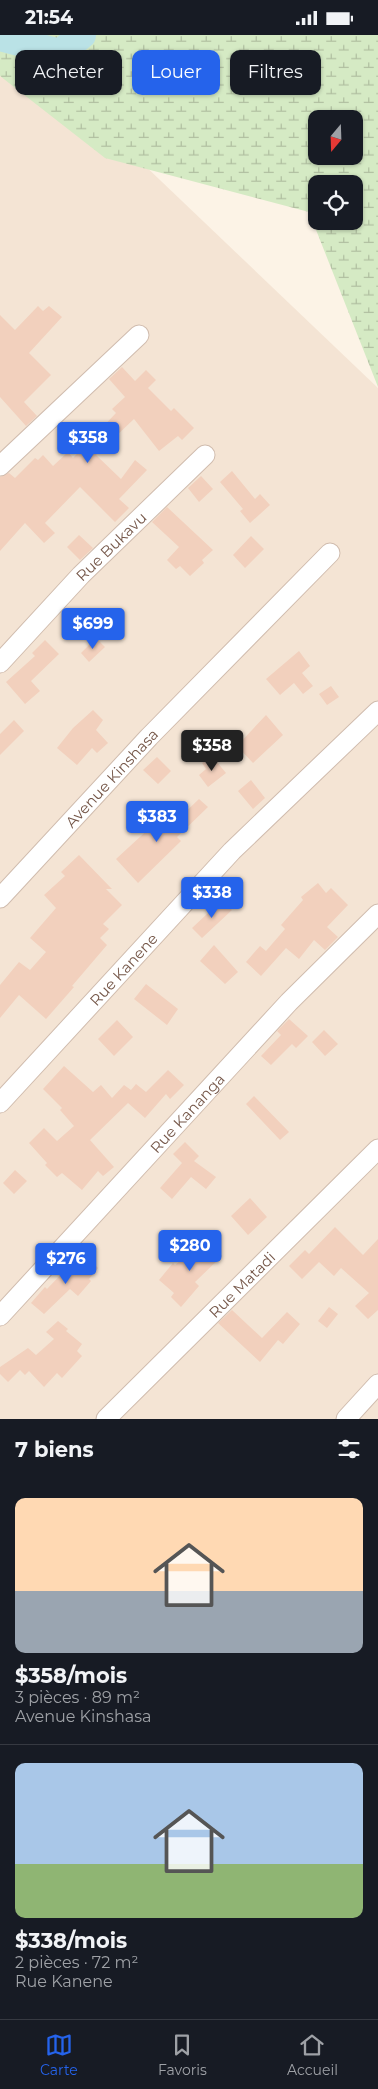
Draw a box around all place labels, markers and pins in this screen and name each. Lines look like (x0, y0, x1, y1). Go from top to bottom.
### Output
pin: $358 (58, 421, 118, 464)
pin: $699 (63, 607, 123, 650)
pin: $358 (182, 729, 242, 772)
pin: $383 (127, 801, 187, 843)
pin: $338 (182, 877, 242, 919)
pin: $280 (160, 1229, 220, 1272)
pin: $276 (36, 1243, 96, 1285)

